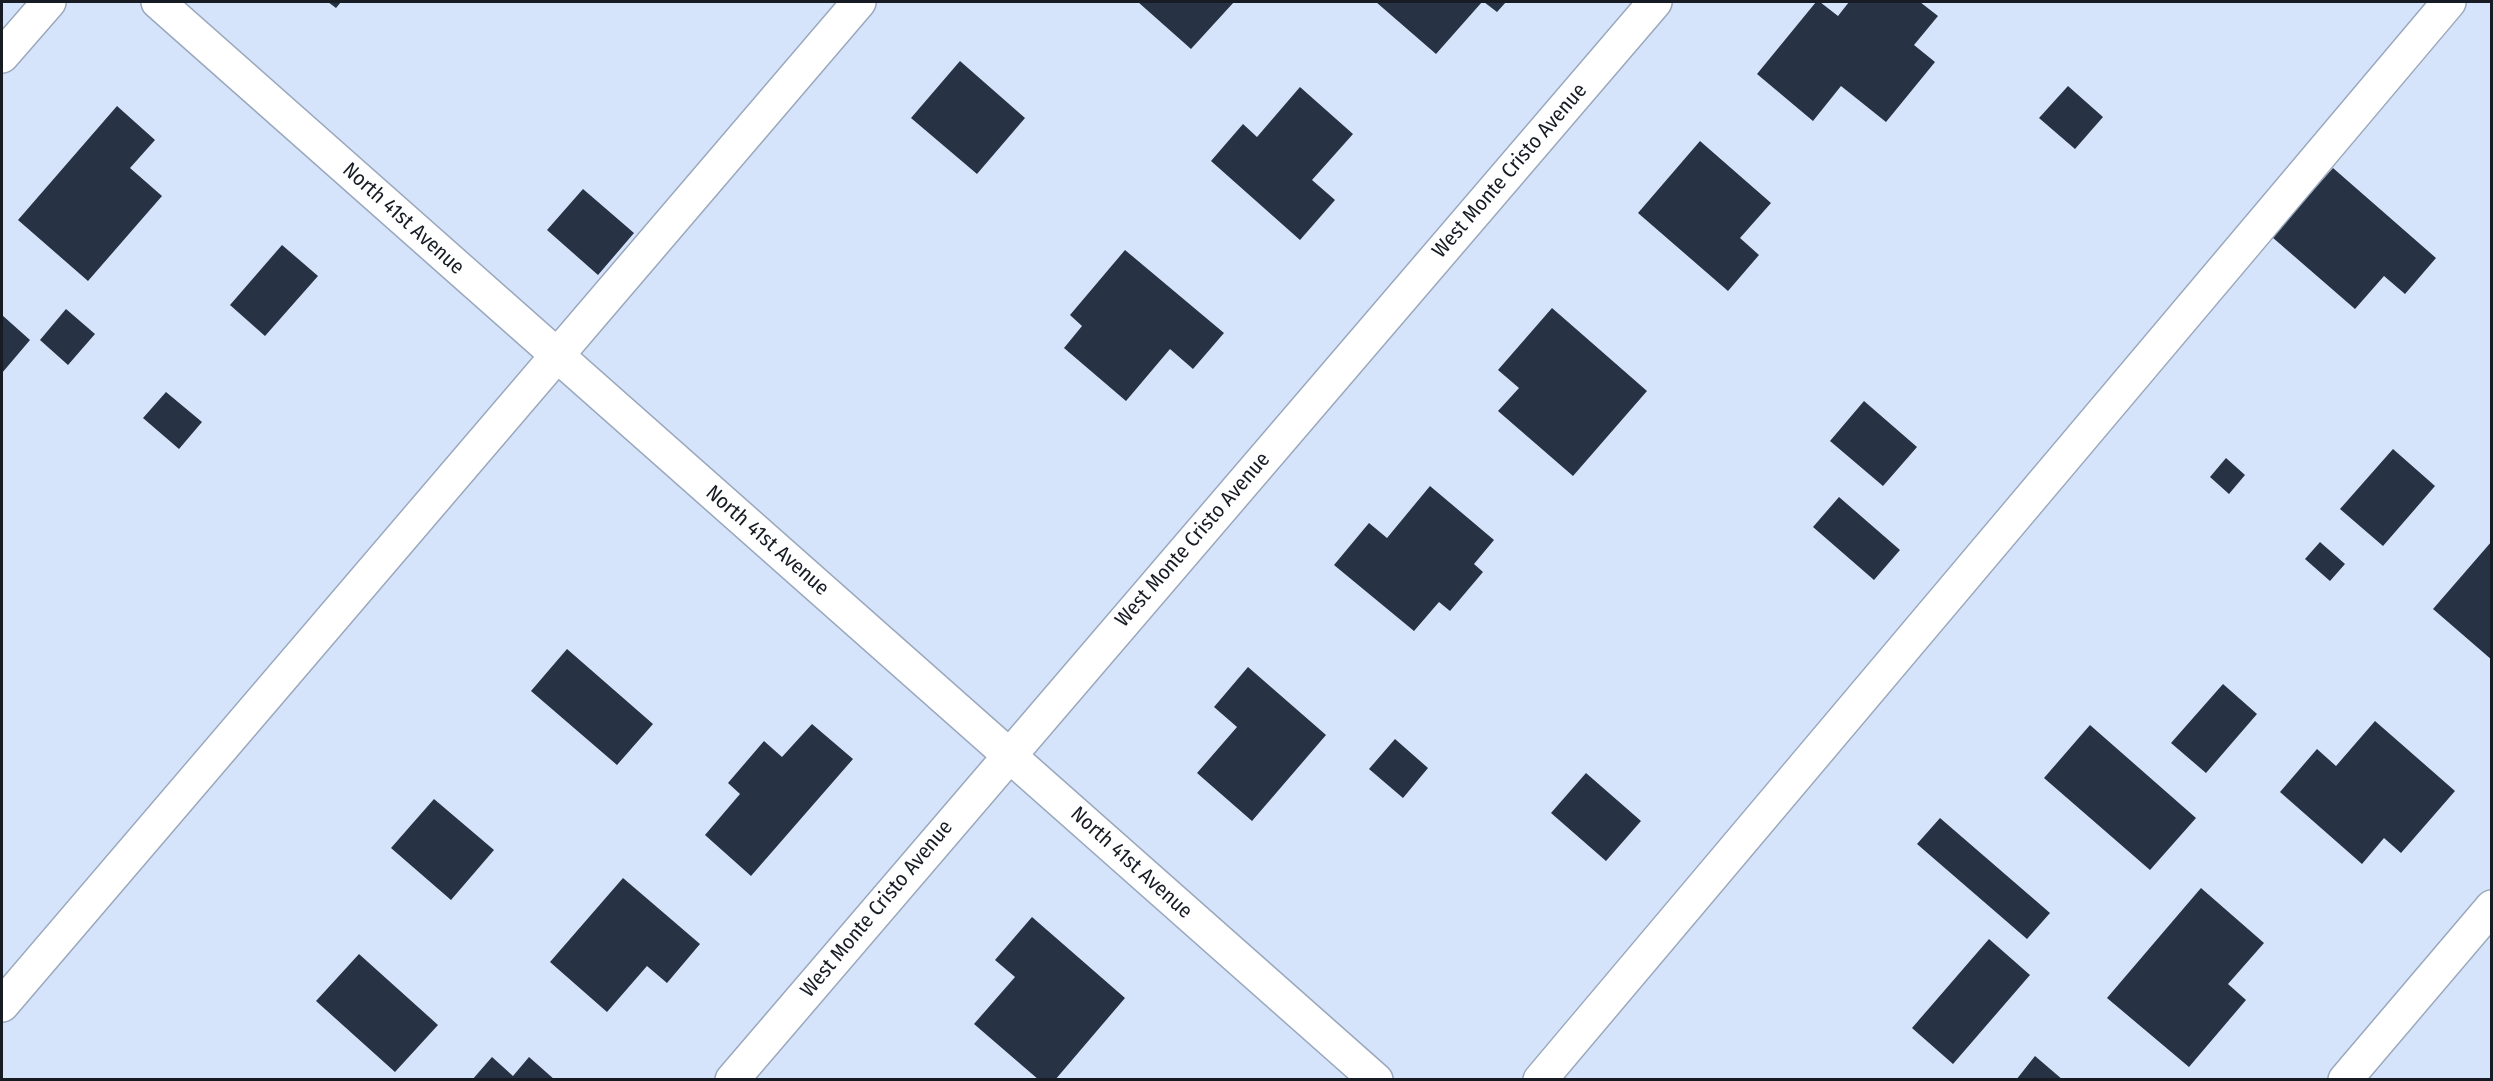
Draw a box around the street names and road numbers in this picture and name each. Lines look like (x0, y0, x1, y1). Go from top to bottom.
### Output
street label: West Monte Cristo Avenue (1427, 79, 1593, 263)
street label: North 41st Avenue (337, 158, 469, 280)
street label: West Monte Cristo Avenue (1110, 448, 1276, 632)
street label: North 41st Avenue (700, 481, 834, 601)
street label: North 41st Avenue (1065, 802, 1197, 924)
street label: West Monte Cristo Avenue (796, 815, 958, 1003)

